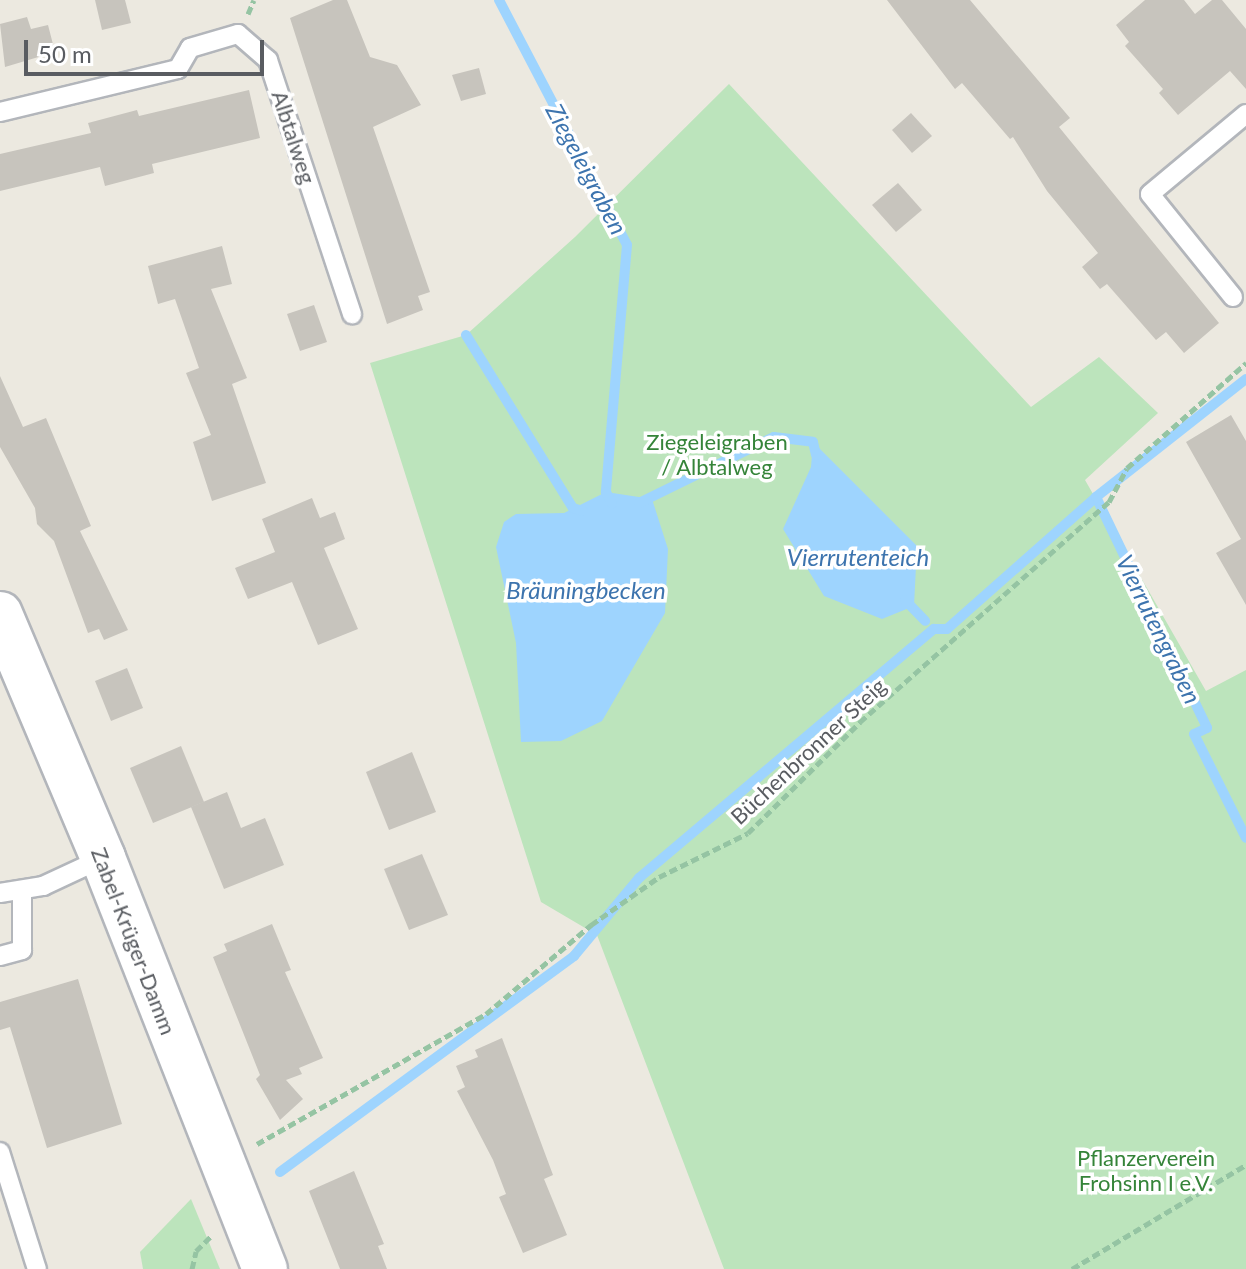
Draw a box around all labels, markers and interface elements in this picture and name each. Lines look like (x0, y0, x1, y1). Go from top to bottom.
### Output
scale bar (28, 24, 268, 74)
text: 50 m (38, 39, 92, 68)
street label: Albtalweg (267, 87, 321, 187)
water label: Ziegeleigraben (541, 99, 633, 239)
park label: Ziegeleigraben / Albtalweg (646, 428, 788, 480)
water label: Vierrutenteich (787, 543, 929, 571)
water label: Vierrutengraben (1111, 550, 1207, 708)
water label: Bräuningbecken (506, 576, 666, 604)
street label: Büchenbronner Steig (725, 672, 891, 830)
street label: Zabel-Krüger-Damm (86, 844, 182, 1038)
park label: Pflanzerverein Frohsinn I e.V. (1077, 1144, 1215, 1196)

